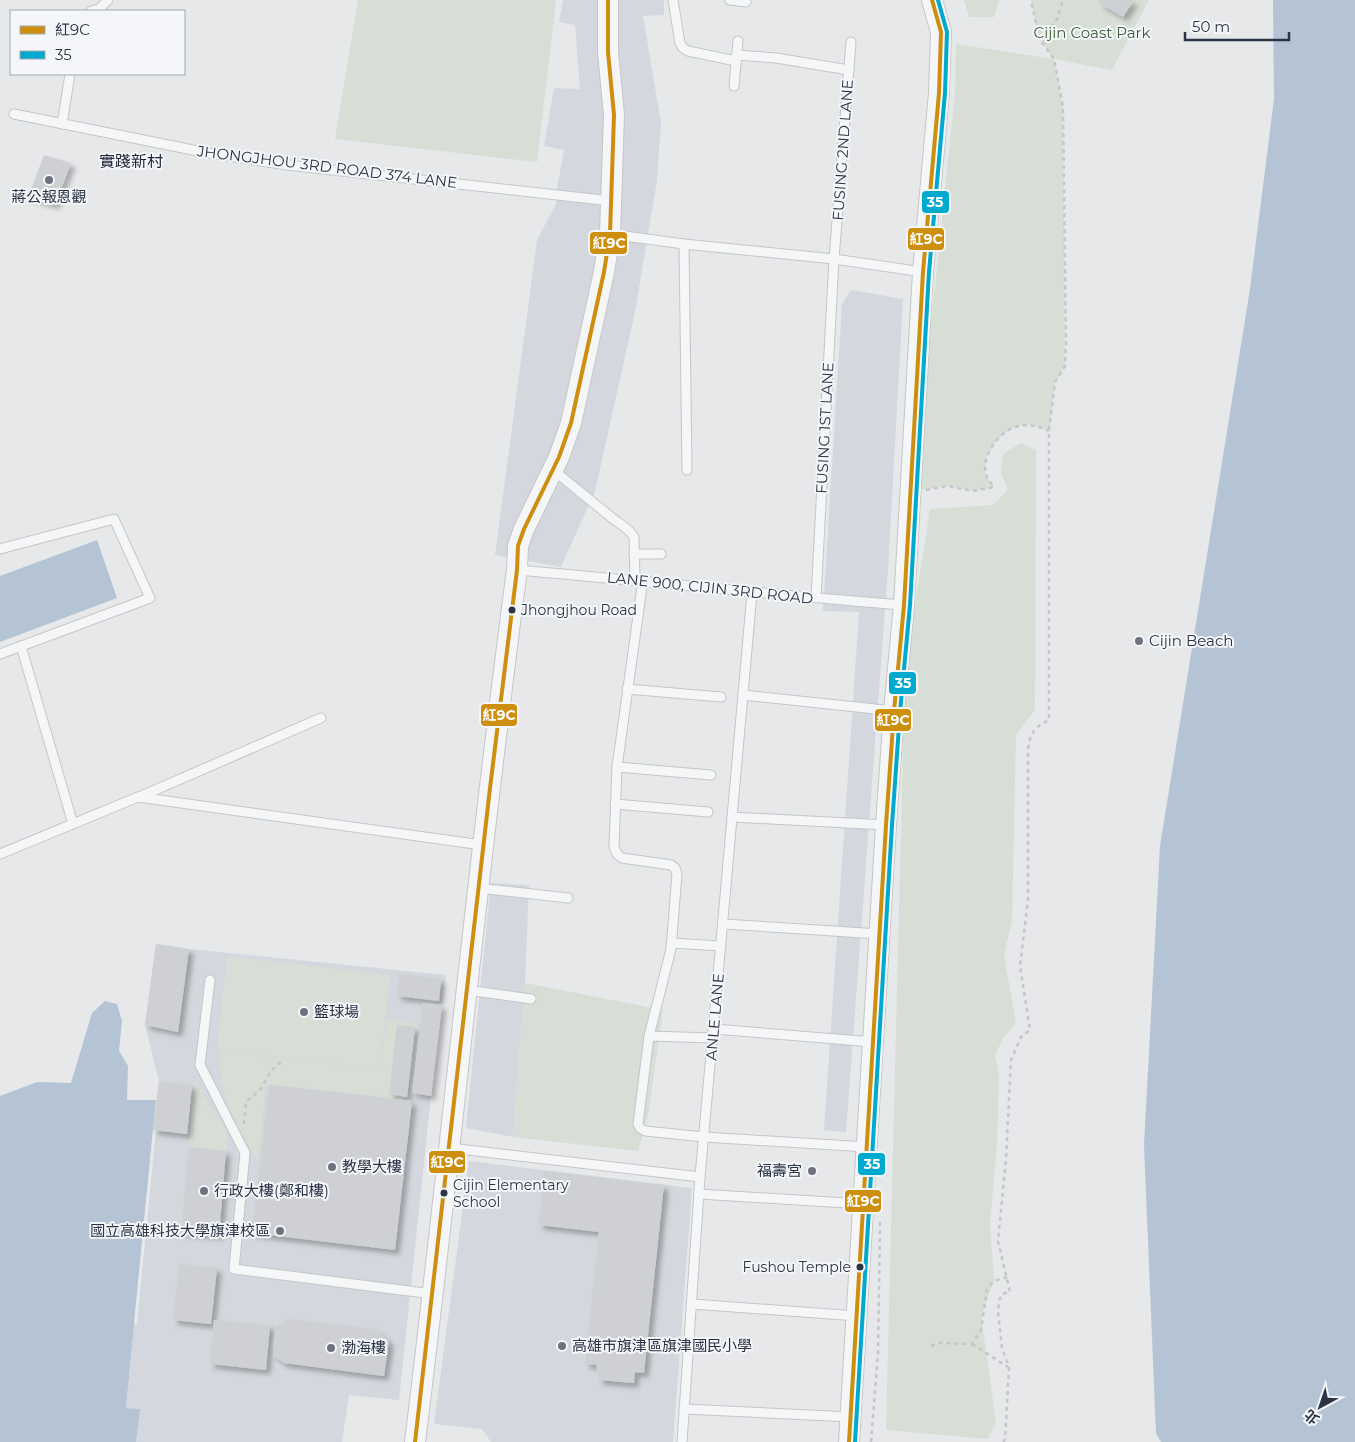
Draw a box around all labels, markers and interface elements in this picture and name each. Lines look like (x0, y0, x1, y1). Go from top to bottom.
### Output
legend (10, 10, 185, 75)
scale bar (1185, 10, 1289, 42)
text: 50 m (1192, 17, 1230, 36)
text: 紅9C (55, 20, 90, 39)
park label: Cijin Coast Park (1034, 23, 1151, 42)
text: 35 (55, 45, 72, 64)
street label: FUSING 2ND LANE (828, 79, 857, 221)
street label: JHONGJHOU 3RD ROAD 374 LANE (195, 141, 458, 192)
district label: 實踐新村 (99, 152, 163, 171)
marker: 蔣公報恩觀 (43, 174, 55, 186)
place label: 蔣公報恩觀 (11, 187, 87, 206)
line badge: 35 (921, 190, 950, 214)
text: 35 (926, 193, 943, 211)
line badge: 紅9C (907, 227, 945, 251)
text: 紅9C (909, 230, 943, 248)
line badge: 紅9C (589, 231, 628, 255)
text: 紅9C (592, 234, 626, 252)
street label: FUSING 1ST LANE (812, 362, 837, 494)
street label: LANE 900, CIJIN 3RD ROAD (606, 567, 814, 608)
place label: Jhongjhou Road (520, 601, 637, 619)
marker: Jhongjhou Road (507, 605, 517, 615)
place label: Cijin Beach (1149, 631, 1233, 650)
marker: Cijin Beach (1133, 635, 1145, 647)
line badge: 35 (888, 671, 917, 695)
text: 35 (894, 674, 911, 692)
line badge: 紅9C (480, 703, 518, 727)
text: 紅9C (482, 706, 516, 724)
line badge: 紅9C (874, 708, 912, 732)
text: 紅9C (876, 711, 910, 729)
street label: ANLE LANE (701, 973, 728, 1061)
place label: 籃球場 (314, 1002, 359, 1021)
marker: 籃球場 (298, 1006, 310, 1018)
line badge: 紅9C (428, 1150, 466, 1174)
line badge: 35 (857, 1152, 886, 1176)
text: 紅9C (430, 1153, 464, 1171)
text: 35 (863, 1155, 880, 1173)
place label: 教學大樓 (342, 1157, 402, 1176)
marker: 教學大樓 (326, 1161, 338, 1173)
place label: 福壽宮 (757, 1161, 802, 1180)
marker: 福壽宮 (806, 1165, 818, 1177)
place label: Cijin Elementary School (453, 1176, 569, 1211)
place label: 行政大樓(鄭和樓) (214, 1181, 329, 1200)
marker: 行政大樓(鄭和樓) (198, 1185, 210, 1197)
marker: Cijin Elementary School (439, 1188, 449, 1198)
line badge: 紅9C (844, 1189, 882, 1213)
text: 紅9C (846, 1192, 880, 1210)
place label: 國立高雄科技大學旗津校區 (90, 1221, 270, 1240)
marker: 國立高雄科技大學旗津校區 (274, 1225, 286, 1237)
place label: Fushou Temple (743, 1258, 851, 1276)
marker: Fushou Temple (855, 1262, 865, 1272)
place label: 高雄市旗津區旗津國民小學 (572, 1336, 752, 1355)
place label: 渤海樓 (341, 1338, 386, 1357)
marker: 高雄市旗津區旗津國民小學 (556, 1340, 568, 1352)
marker: 渤海樓 (325, 1342, 337, 1354)
north arrow (1295, 1382, 1345, 1432)
text: 北 (1300, 1406, 1323, 1428)

